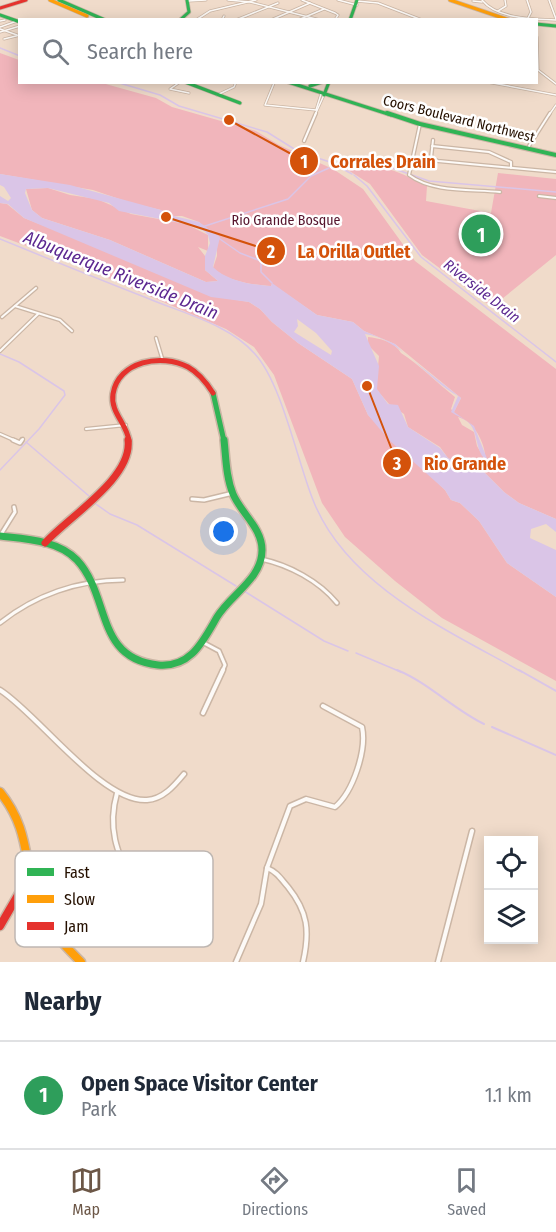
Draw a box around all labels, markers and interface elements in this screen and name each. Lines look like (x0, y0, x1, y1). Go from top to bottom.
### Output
search box (18, 18, 538, 84)
icon: search (39, 35, 72, 68)
text: Search here (87, 38, 193, 65)
street label: Coors Boulevard Northwest (381, 92, 537, 146)
callout: Corrales Drain (289, 143, 448, 179)
text: 1 (300, 151, 308, 173)
text: Corrales Drain (330, 151, 436, 173)
park label: Rio Grande Bosque (232, 212, 341, 229)
pin: 1 (462, 212, 500, 256)
water label: Albuquerque Riverside Drain (20, 225, 221, 324)
callout: La Orilla Outlet (256, 233, 423, 269)
text: 2 (266, 241, 275, 263)
text: La Orilla Outlet (297, 241, 411, 263)
water label: Riverside Drain (440, 256, 524, 326)
callout: Rio Grande (382, 445, 518, 481)
text: 3 (392, 453, 402, 475)
text: Rio Grande (424, 453, 506, 475)
your location (209, 517, 238, 546)
map controls (484, 836, 538, 944)
button: locate (484, 836, 538, 890)
legend (15, 851, 213, 947)
text: Fast (64, 863, 91, 882)
text: Slow (64, 890, 95, 909)
button: layers (484, 890, 538, 944)
text: Jam (64, 917, 89, 936)
text: Nearby (24, 986, 101, 1017)
text: Open Space Visitor Center (81, 1070, 318, 1097)
text: 1 (39, 1083, 48, 1107)
text: 1.1 km (485, 1083, 532, 1107)
text: Park (81, 1097, 117, 1121)
tab: Map (70, 1164, 103, 1219)
tab: Directions (242, 1164, 308, 1219)
tab: Saved (447, 1164, 486, 1219)

